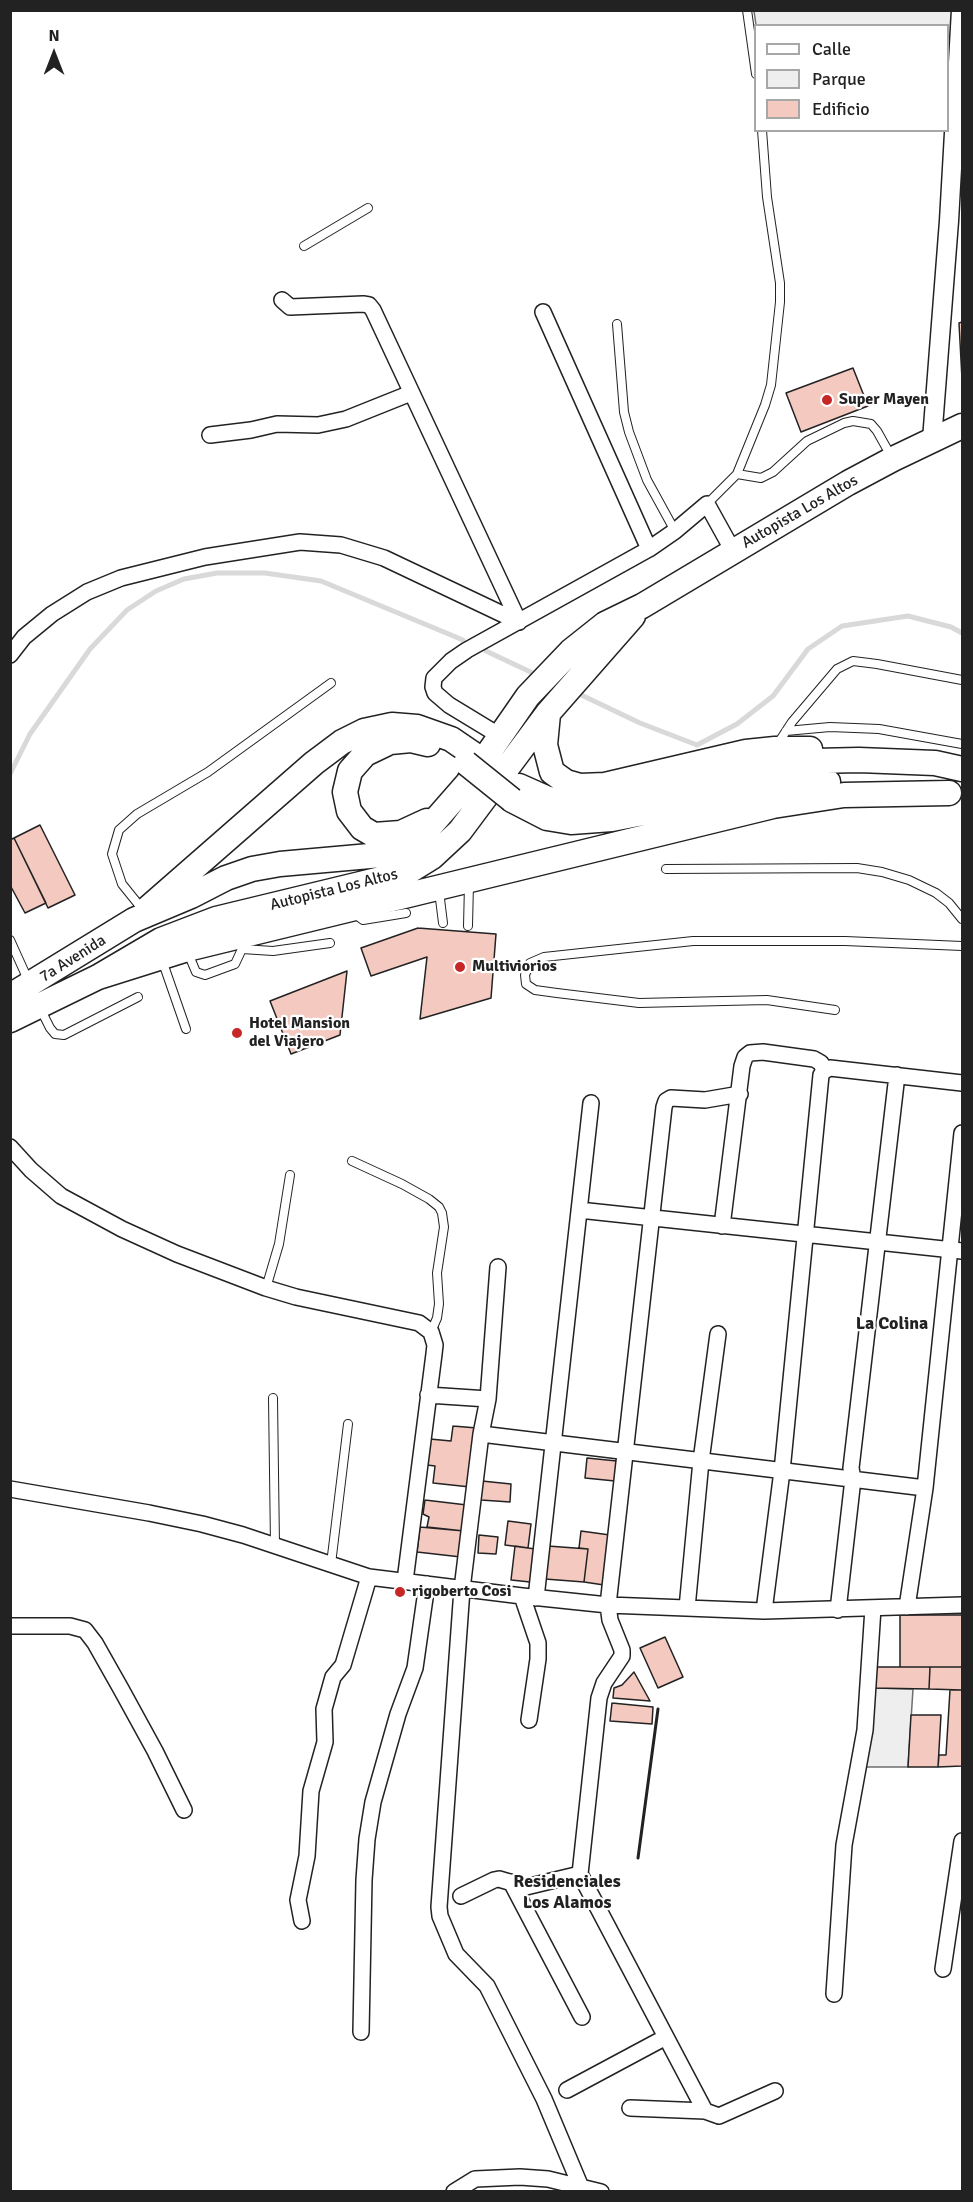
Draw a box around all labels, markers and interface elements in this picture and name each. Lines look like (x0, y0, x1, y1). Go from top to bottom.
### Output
north arrow (24, 24, 84, 84)
legend (754, 24, 949, 132)
text: N (48, 26, 60, 46)
text: Calle (812, 38, 851, 60)
text: Parque (812, 68, 866, 90)
text: Edificio (812, 98, 870, 120)
place label: Super Mayen (839, 390, 929, 410)
marker: Super Mayen (820, 393, 834, 407)
street label: Autopista Los Altos (739, 471, 861, 553)
street label: Autopista Los Altos (268, 865, 400, 915)
street label: 7a Avenida (36, 931, 110, 987)
place label: Multiviorios (472, 957, 557, 977)
marker: Multiviorios (453, 960, 467, 974)
place label: Hotel Mansion del Viajero (249, 1014, 350, 1052)
marker: Hotel Mansion del Viajero (230, 1026, 244, 1040)
district label: La Colina (856, 1313, 928, 1335)
place label: rigoberto Cosi (412, 1582, 511, 1602)
marker: rigoberto Cosi (393, 1585, 407, 1599)
district label: Residenciales Los Alamos (513, 1871, 621, 1914)

